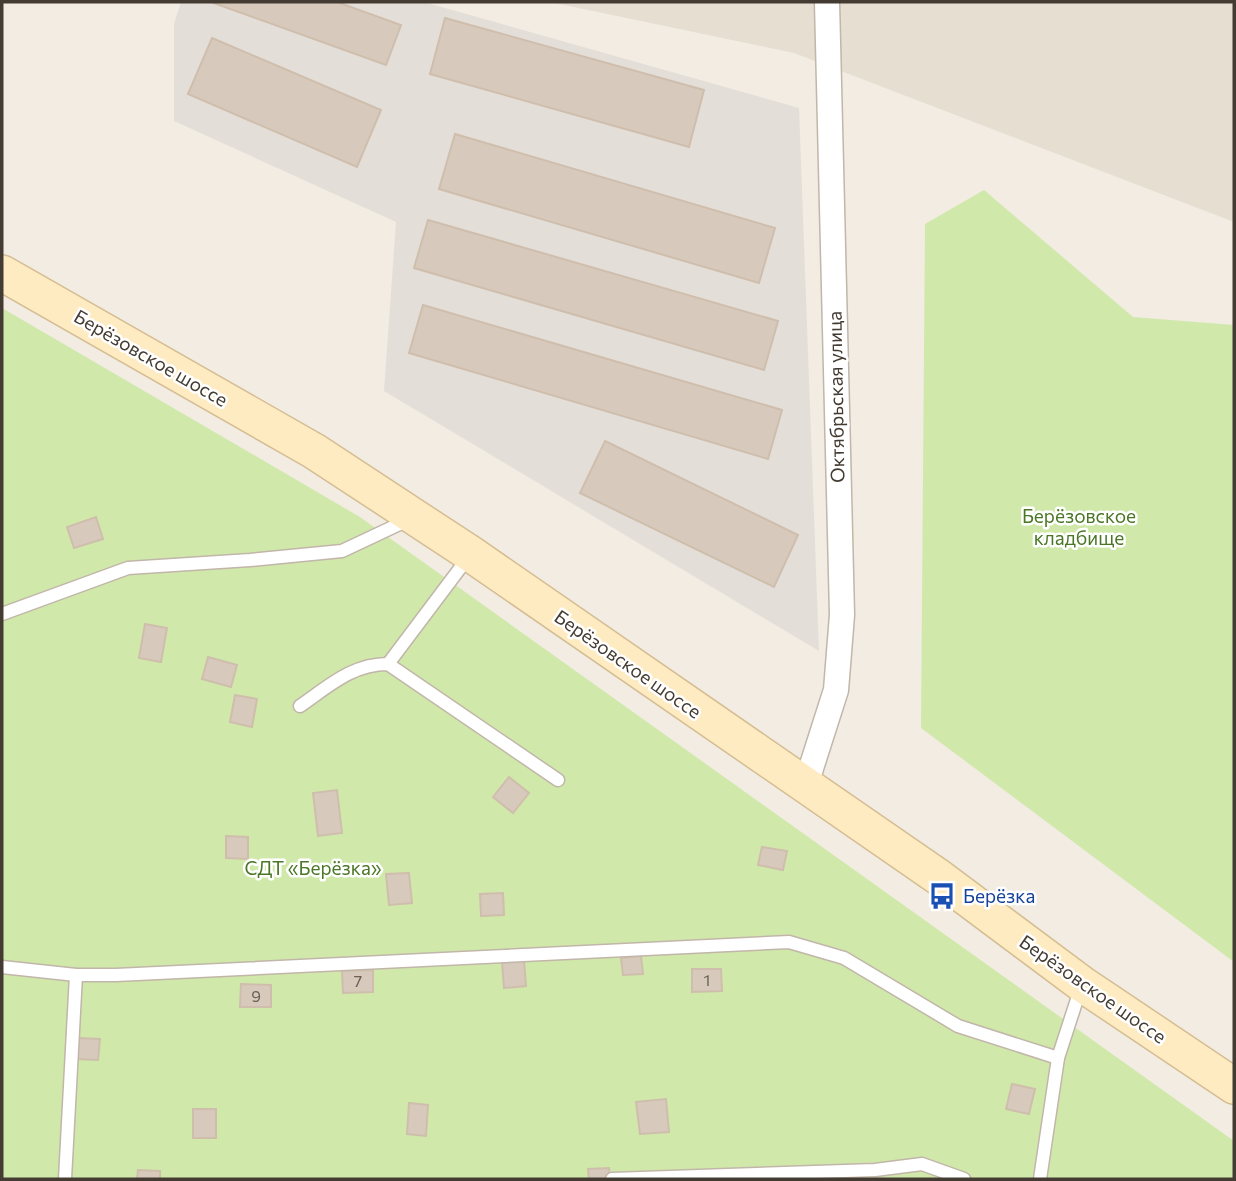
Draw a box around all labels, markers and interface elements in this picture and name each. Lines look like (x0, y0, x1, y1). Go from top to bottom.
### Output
street label: Берёзовское шоссе (70, 304, 232, 411)
street label: Октябрьская улица (823, 311, 848, 483)
park label: Берёзовское кладбище (1022, 504, 1136, 549)
street label: Берёзовское шоссе (551, 604, 706, 723)
park label: СДТ «Берёзка» (244, 856, 382, 879)
bus stop icon: Берёзка (927, 881, 957, 911)
place label: Берёзка (963, 884, 1035, 907)
street label: Берёзовское шоссе (1016, 929, 1171, 1048)
house number: 1 (704, 970, 710, 989)
house number: 7 (354, 971, 362, 990)
house number: 9 (251, 986, 261, 1005)

